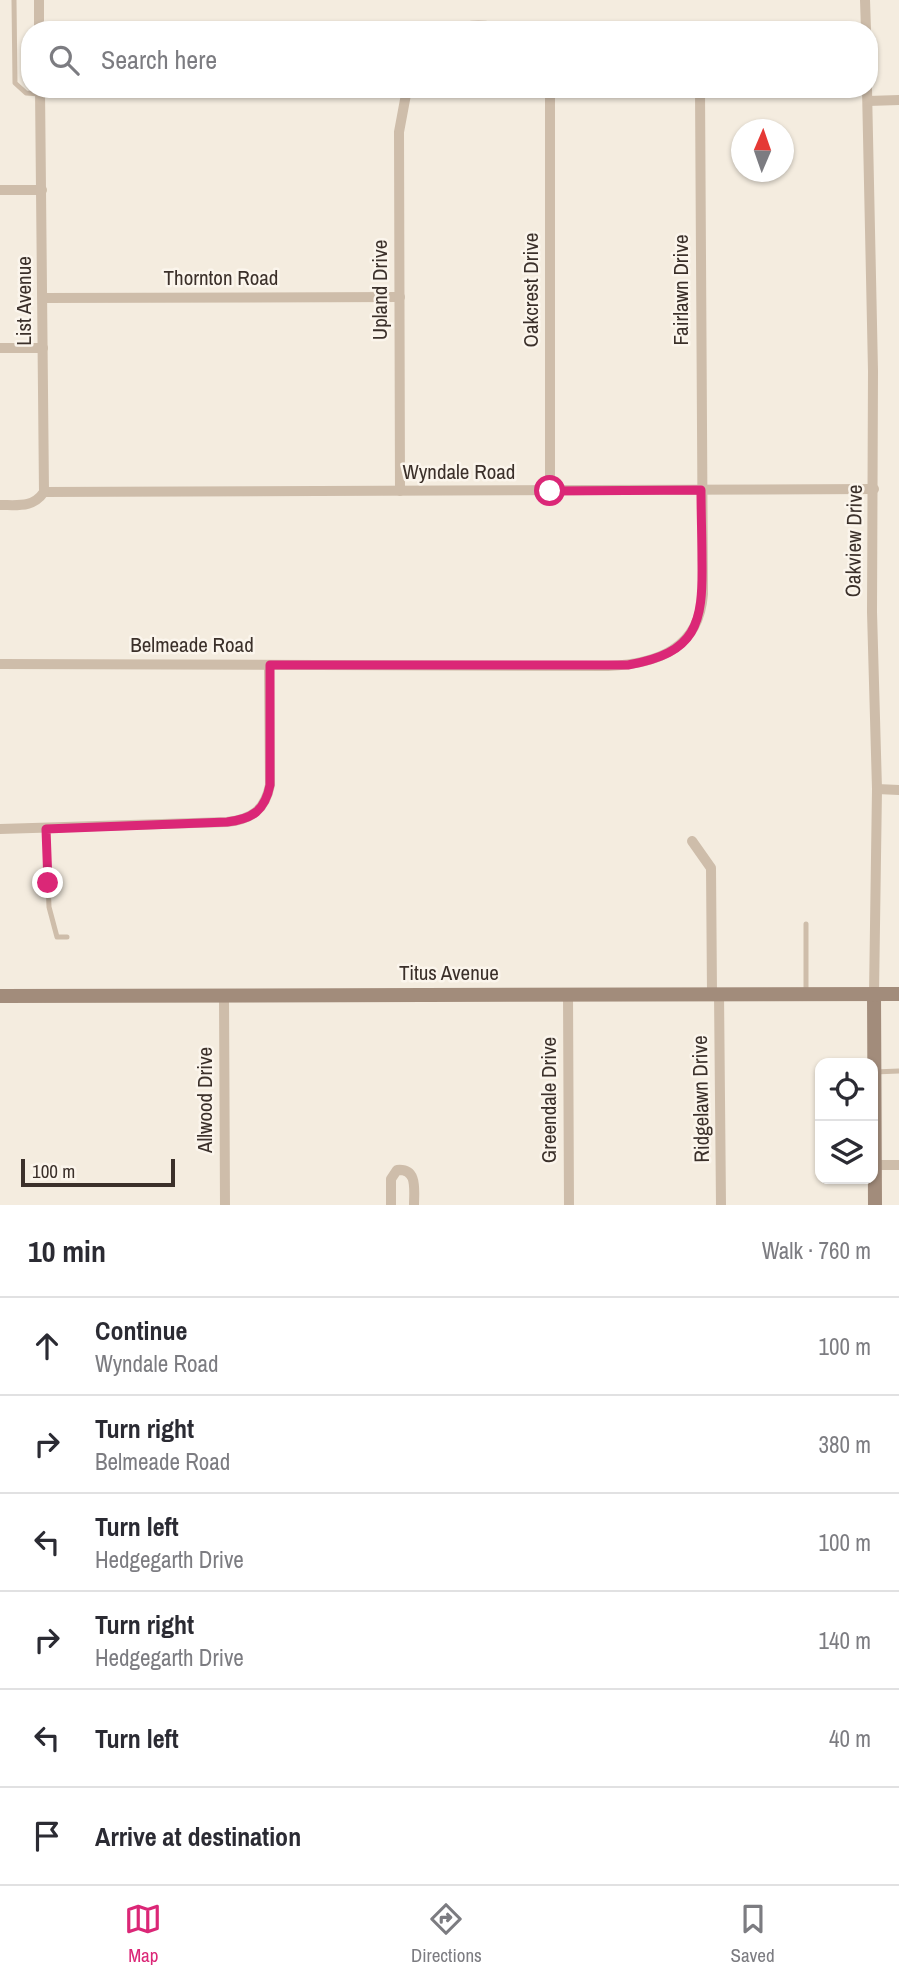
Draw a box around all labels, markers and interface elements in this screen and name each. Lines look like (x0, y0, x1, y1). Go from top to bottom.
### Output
search box (21, 21, 878, 98)
icon: search (45, 41, 83, 79)
text: Search here (101, 42, 217, 77)
north arrow (731, 119, 794, 182)
street label: Oakcrest Drive (516, 233, 545, 347)
street label: Fairlawn Drive (666, 234, 695, 346)
street label: Upland Drive (365, 240, 394, 340)
street label: List Avenue (9, 256, 38, 346)
street label: Thornton Road (164, 263, 278, 292)
street label: Wyndale Road (403, 457, 515, 486)
route start (534, 475, 565, 506)
street label: Oakview Drive (838, 484, 869, 598)
street label: Belmeade Road (130, 630, 254, 659)
route end (32, 867, 63, 898)
street label: Titus Avenue (399, 958, 499, 987)
street label: Ridgelawn Drive (685, 1035, 716, 1163)
street label: Greendale Drive (534, 1037, 563, 1163)
street label: Allwood Drive (190, 1047, 219, 1154)
map controls (815, 1058, 878, 1184)
button: locate (815, 1058, 878, 1121)
button: layers (815, 1121, 878, 1184)
scale bar (21, 1156, 175, 1188)
text: 100 m (32, 1158, 75, 1184)
text: 10 min (28, 1231, 106, 1271)
text: Walk · 760 m (762, 1235, 871, 1266)
text: Continue (95, 1313, 187, 1348)
icon: ahead (28, 1327, 66, 1365)
text: 100 m (819, 1331, 871, 1362)
text: Wyndale Road (95, 1348, 219, 1379)
text: Turn right (95, 1411, 194, 1446)
icon: right (28, 1425, 66, 1463)
text: 380 m (819, 1429, 871, 1460)
text: Belmeade Road (95, 1446, 230, 1477)
text: Turn left (95, 1509, 179, 1544)
icon: left (28, 1523, 66, 1561)
text: 100 m (819, 1527, 871, 1558)
text: Hedgegarth Drive (95, 1544, 244, 1575)
text: Turn right (95, 1607, 194, 1642)
icon: right (28, 1621, 66, 1659)
text: 140 m (819, 1625, 871, 1656)
text: Hedgegarth Drive (95, 1642, 244, 1673)
icon: left (28, 1719, 66, 1757)
text: Turn left (95, 1721, 179, 1756)
text: 40 m (829, 1723, 871, 1754)
icon: arrive (28, 1817, 66, 1855)
text: Arrive at destination (95, 1819, 301, 1854)
tab: Map (124, 1900, 162, 1968)
tab: Directions (411, 1900, 482, 1968)
tab: Saved (731, 1900, 775, 1968)

